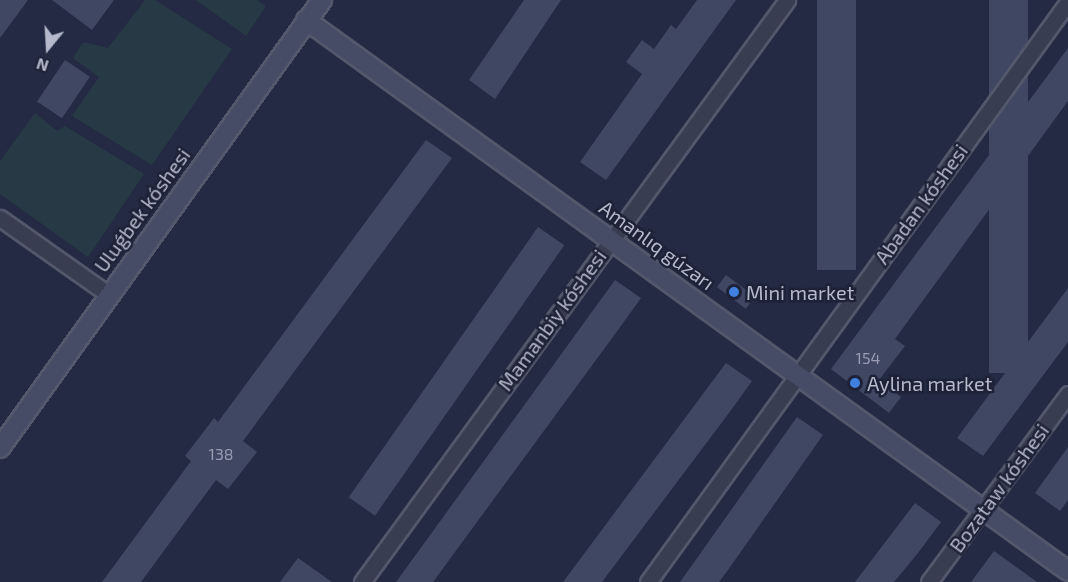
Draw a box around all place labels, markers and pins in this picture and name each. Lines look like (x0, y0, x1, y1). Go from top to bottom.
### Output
place label: Mini market (746, 280, 854, 304)
marker: Mini market (727, 285, 741, 299)
place label: Aylina market (867, 371, 992, 395)
marker: Aylina market (848, 376, 862, 390)

